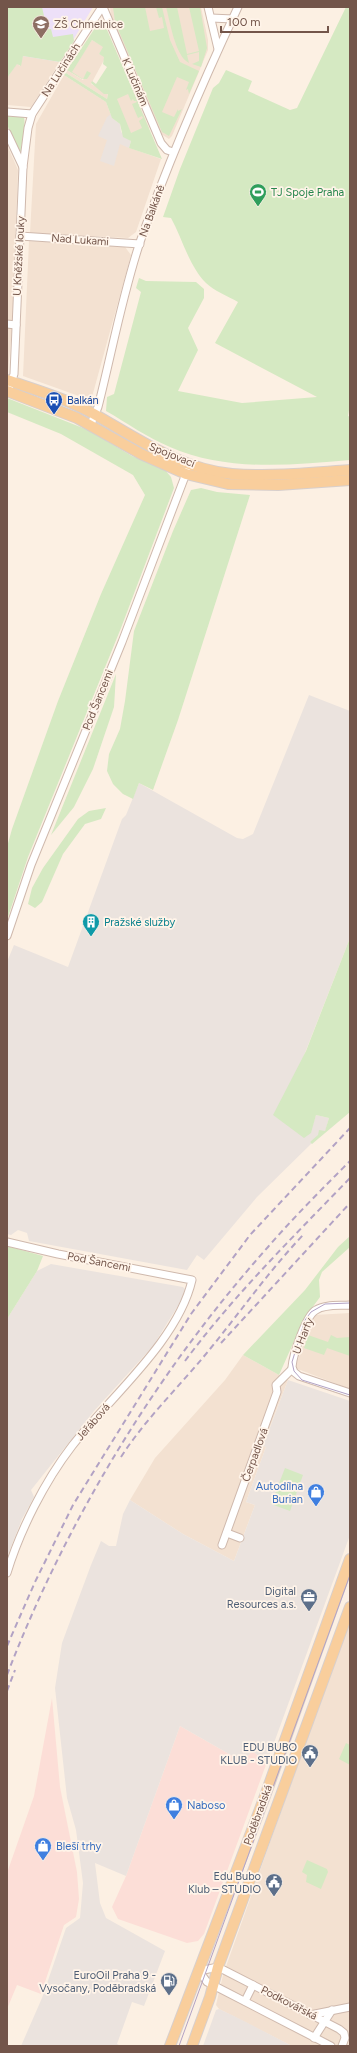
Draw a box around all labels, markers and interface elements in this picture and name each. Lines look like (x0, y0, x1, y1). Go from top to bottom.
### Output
scale bar (221, 8, 328, 34)
school or university icon: ZŠ Chmelnice (31, 14, 51, 39)
text: 100 m (227, 15, 261, 29)
place label: ZŠ Chmelnice (54, 17, 123, 31)
street label: Na Lučinách (39, 41, 83, 99)
street label: K Lučinám (119, 56, 151, 108)
sports icon: TJ Spoje Praha (248, 182, 268, 207)
street label: Na Balkáně (137, 183, 167, 239)
place label: TJ Spoje Praha (271, 186, 344, 199)
street label: U Kněžské louky (10, 216, 28, 296)
street label: Nad Lukami (51, 231, 109, 249)
bus stop icon: Balkán (44, 390, 64, 415)
place label: Balkán (67, 394, 99, 407)
street label: Spojovací (147, 440, 197, 470)
street label: Pod Šancemi (79, 667, 116, 732)
building icon: Pražské služby (81, 912, 101, 937)
place label: Pražské služby (104, 916, 176, 929)
street label: Pod Šancemi (66, 1249, 132, 1275)
street label: U Harfy (290, 1316, 316, 1356)
street label: Jeřábová (73, 1401, 113, 1443)
street label: Čerpadlová (238, 1426, 271, 1484)
place label: Autodílna Burian (256, 1480, 303, 1506)
shop icon: Autodílna Burian (306, 1482, 326, 1507)
place label: Digital Resources a.s. (227, 1585, 296, 1611)
office icon: Digital Resources a.s. (299, 1587, 319, 1612)
place label: EDU BUBO KLUB - STUDIO (220, 1741, 297, 1767)
public building icon: EDU BUBO KLUB - STUDIO (300, 1743, 320, 1768)
street label: Poděbradská (241, 1783, 275, 1847)
shop icon: Naboso (164, 1795, 184, 1820)
place label: Naboso (187, 1799, 225, 1812)
shop icon: Bleší trhy (33, 1836, 53, 1861)
place label: Bleší trhy (56, 1840, 102, 1853)
place label: Edu Bubo Klub – STUDIO (188, 1870, 261, 1896)
public building icon: Edu Bubo Klub – STUDIO (264, 1872, 284, 1897)
place label: EuroOil Praha 9 - Vysočany, Poděbradská (39, 1969, 156, 1995)
fuel station icon: EuroOil Praha 9 - Vysočany, Poděbradská (159, 1971, 179, 1996)
street label: Podkovářská (259, 1983, 319, 2023)

